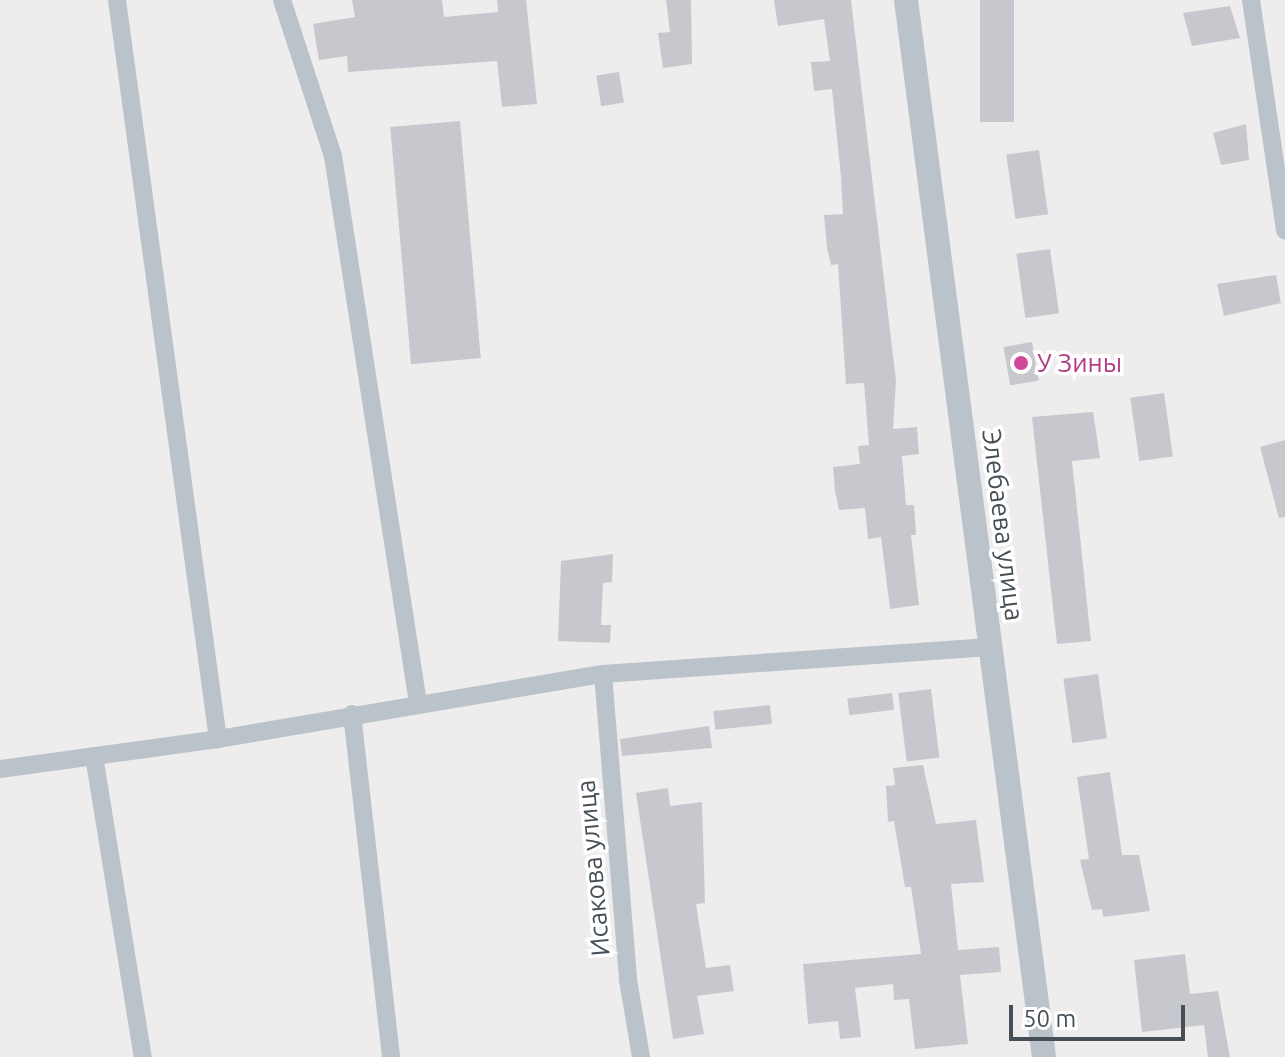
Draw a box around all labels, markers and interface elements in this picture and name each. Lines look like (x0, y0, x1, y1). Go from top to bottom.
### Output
place label: У Зины (1037, 347, 1122, 379)
marker: У Зины (1012, 354, 1030, 372)
street label: Элебаева улица (976, 427, 1030, 623)
street label: Исакова улица (570, 779, 616, 957)
scale bar (1013, 989, 1189, 1039)
text: 50 m (1023, 1005, 1076, 1032)

